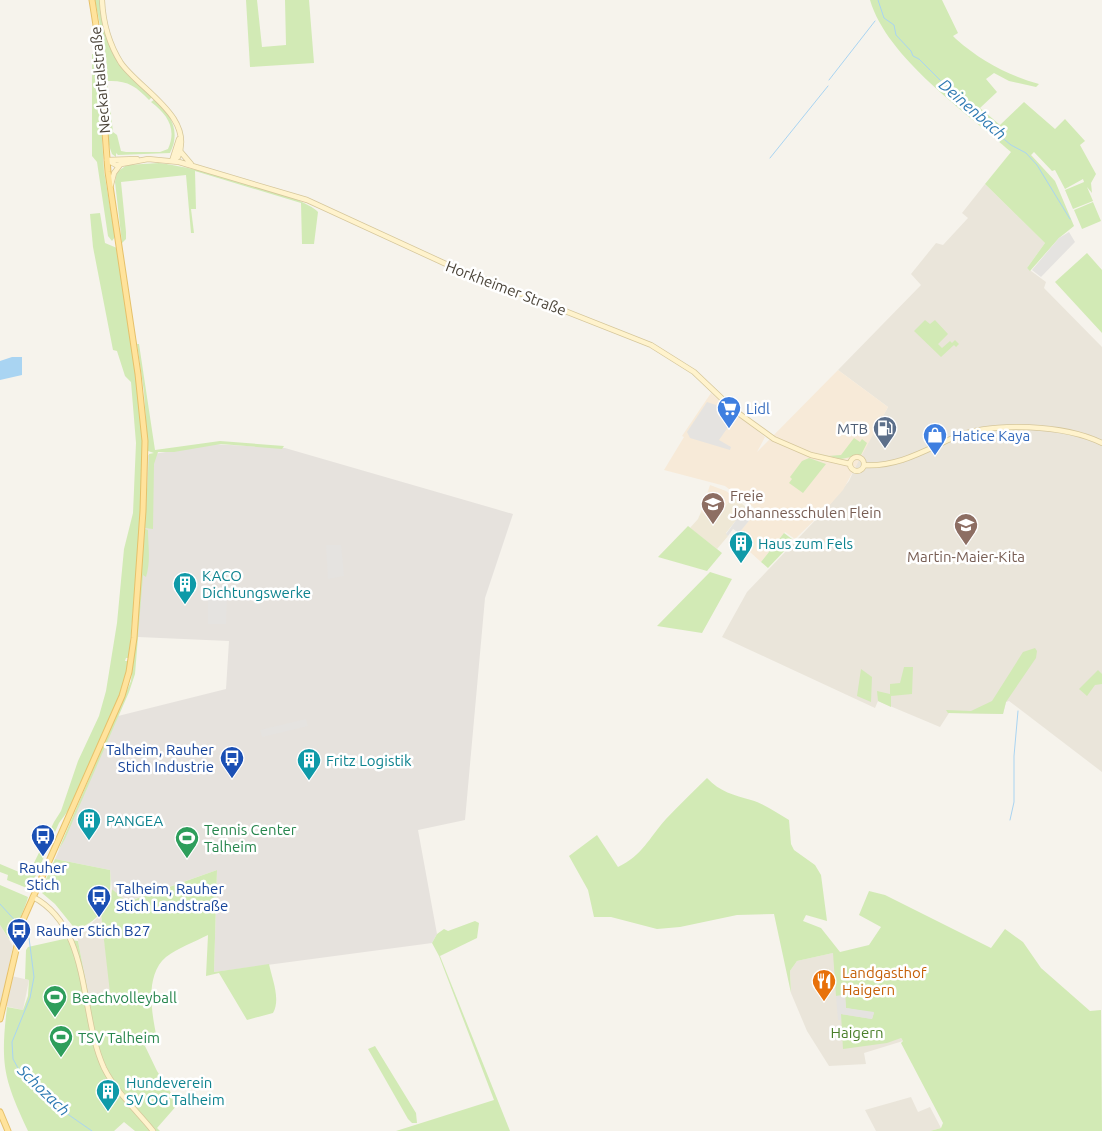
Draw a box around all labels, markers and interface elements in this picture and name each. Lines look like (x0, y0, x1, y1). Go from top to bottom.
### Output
street label: Neckartalstraße (87, 26, 113, 134)
water label: Deinenbach (936, 75, 1010, 143)
street label: Horkheimer Straße (443, 257, 569, 319)
supermarket icon: Lidl (716, 395, 742, 429)
place label: Lidl (746, 400, 770, 417)
fuel station icon: MTB (872, 415, 898, 449)
place label: MTB (837, 420, 868, 437)
shop icon: Hatice Kaya (922, 422, 948, 456)
place label: Hatice Kaya (952, 427, 1030, 444)
place label: Freie Johannesschulen Flein (730, 487, 882, 521)
school or university icon: Freie Johannesschulen Flein (700, 491, 726, 525)
school or university icon: Martin-Maier-Kita (953, 512, 979, 546)
building icon: Haus zum Fels (728, 530, 754, 564)
place label: Haus zum Fels (758, 535, 853, 552)
place label: Martin-Maier-Kita (907, 548, 1025, 565)
place label: KACO Dichtungswerke (202, 567, 311, 601)
building icon: KACO Dichtungswerke (172, 571, 198, 605)
place label: Talheim, Rauher Stich Industrie (106, 741, 214, 775)
bus stop icon: Talheim, Rauher Stich Industrie (219, 745, 245, 779)
building icon: Fritz Logistik (296, 747, 322, 781)
place label: Fritz Logistik (326, 752, 412, 769)
building icon: PANGEA (76, 807, 102, 841)
place label: PANGEA (106, 812, 163, 829)
place label: Tennis Center Talheim (204, 821, 297, 855)
bus stop icon: Rauher Stich (30, 823, 56, 857)
sports icon: Tennis Center Talheim (174, 825, 200, 859)
place label: Rauher Stich (19, 859, 67, 893)
place label: Talheim, Rauher Stich Landstraße (116, 880, 228, 914)
bus stop icon: Talheim, Rauher Stich Landstraße (86, 884, 112, 918)
bus stop icon: Rauher Stich B27 (6, 917, 32, 951)
place label: Rauher Stich B27 (36, 922, 150, 939)
place label: Landgasthof Haigern (842, 964, 927, 998)
restaurant icon: Landgasthof Haigern (811, 968, 837, 1002)
sports icon: Beachvolleyball (42, 984, 68, 1018)
place label: Beachvolleyball (72, 989, 177, 1006)
sports icon: TSV Talheim (48, 1024, 74, 1058)
park label: Haigern (831, 1024, 883, 1041)
place label: TSV Talheim (78, 1029, 160, 1046)
water label: Schozach (14, 1060, 74, 1119)
place label: Hundeverein SV OG Talheim (126, 1074, 225, 1108)
building icon: Hundeverein SV OG Talheim (95, 1078, 121, 1112)

